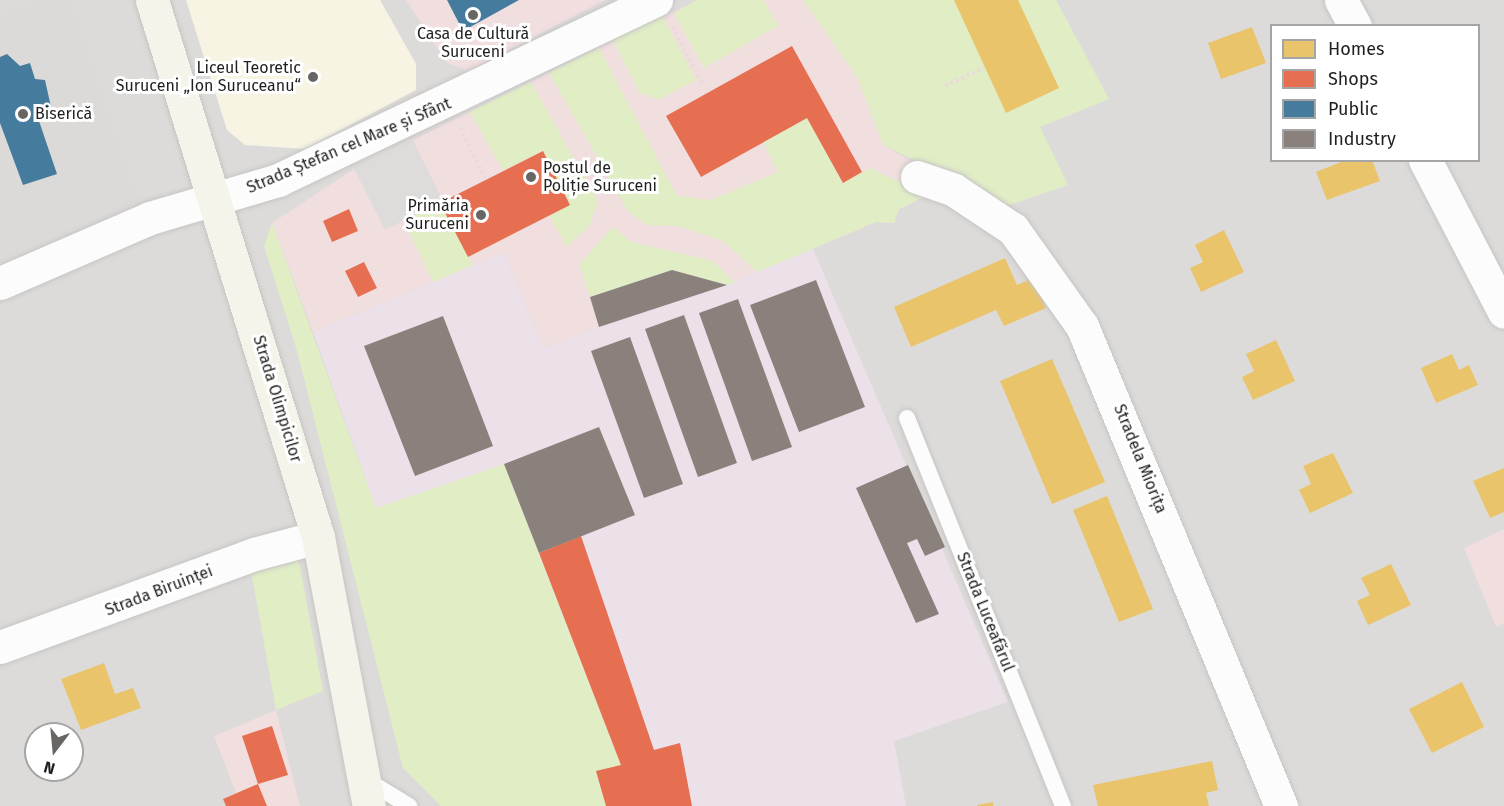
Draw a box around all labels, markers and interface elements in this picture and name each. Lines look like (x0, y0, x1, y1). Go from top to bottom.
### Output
marker: Casa de Cultură Suruceni (466, 8, 480, 22)
place label: Casa de Cultură Suruceni (417, 24, 529, 62)
legend (1270, 24, 1480, 162)
text: Homes (1328, 38, 1384, 60)
place label: Liceul Teoretic Suruceni „Ion Suruceanu“ (116, 58, 301, 96)
text: Shops (1328, 68, 1378, 90)
marker: Liceul Teoretic Suruceni „Ion Suruceanu“ (306, 70, 320, 84)
street label: Strada Ștefan cel Mare și Sfânt (244, 94, 454, 198)
text: Public (1328, 98, 1378, 120)
place label: Biserică (35, 104, 92, 124)
marker: Biserică (16, 107, 30, 121)
text: Industry (1328, 128, 1396, 150)
place label: Postul de Poliție Suruceni (543, 158, 657, 196)
marker: Postul de Poliție Suruceni (524, 170, 538, 184)
place label: Primăria Suruceni (406, 196, 469, 234)
marker: Primăria Suruceni (474, 208, 488, 222)
street label: Strada Olimpicilor (249, 333, 305, 465)
street label: Stradela Miorița (1109, 402, 1171, 516)
street label: Strada Luceafărul (952, 550, 1018, 674)
street label: Strada Biruinței (102, 562, 216, 620)
north arrow (24, 722, 84, 782)
text: N (42, 757, 57, 778)

